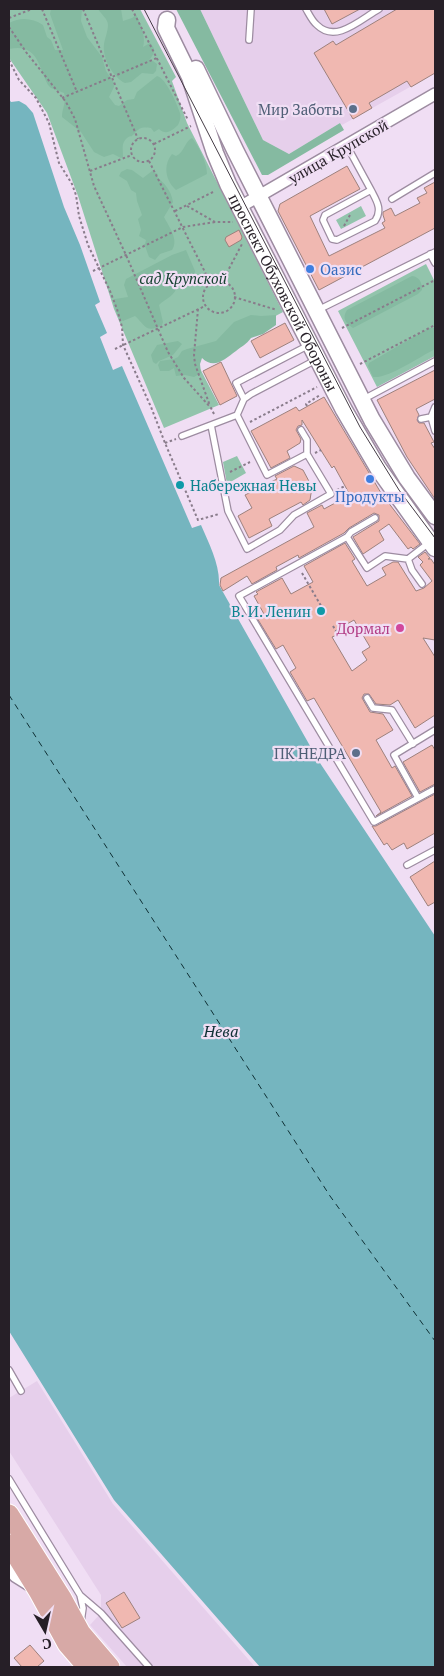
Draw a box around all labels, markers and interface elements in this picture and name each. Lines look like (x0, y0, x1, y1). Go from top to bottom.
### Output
place label: Мир Заботы (258, 99, 343, 119)
marker: Мир Заботы (347, 103, 359, 115)
street label: улица Крупской (284, 114, 392, 188)
street label: проспект Обуховской Обороны (225, 190, 343, 395)
place label: Оазис (320, 259, 362, 279)
marker: Оазис (304, 263, 316, 275)
park label: сад Крупской (139, 268, 227, 288)
marker: Продукты (364, 473, 376, 485)
place label: Набережная Невы (190, 475, 317, 495)
marker: Набережная Невы (174, 479, 186, 491)
place label: Продукты (335, 486, 405, 506)
place label: В. И. Ленин (231, 601, 311, 621)
marker: В. И. Ленин (315, 605, 327, 617)
place label: Дормал (336, 618, 390, 638)
marker: Дормал (394, 622, 406, 634)
place label: ПК НЕДРА (274, 743, 347, 763)
marker: ПК НЕДРА (350, 747, 362, 759)
water label: Нева (202, 1020, 239, 1042)
north arrow (20, 1606, 70, 1656)
text: С (41, 1634, 53, 1654)

